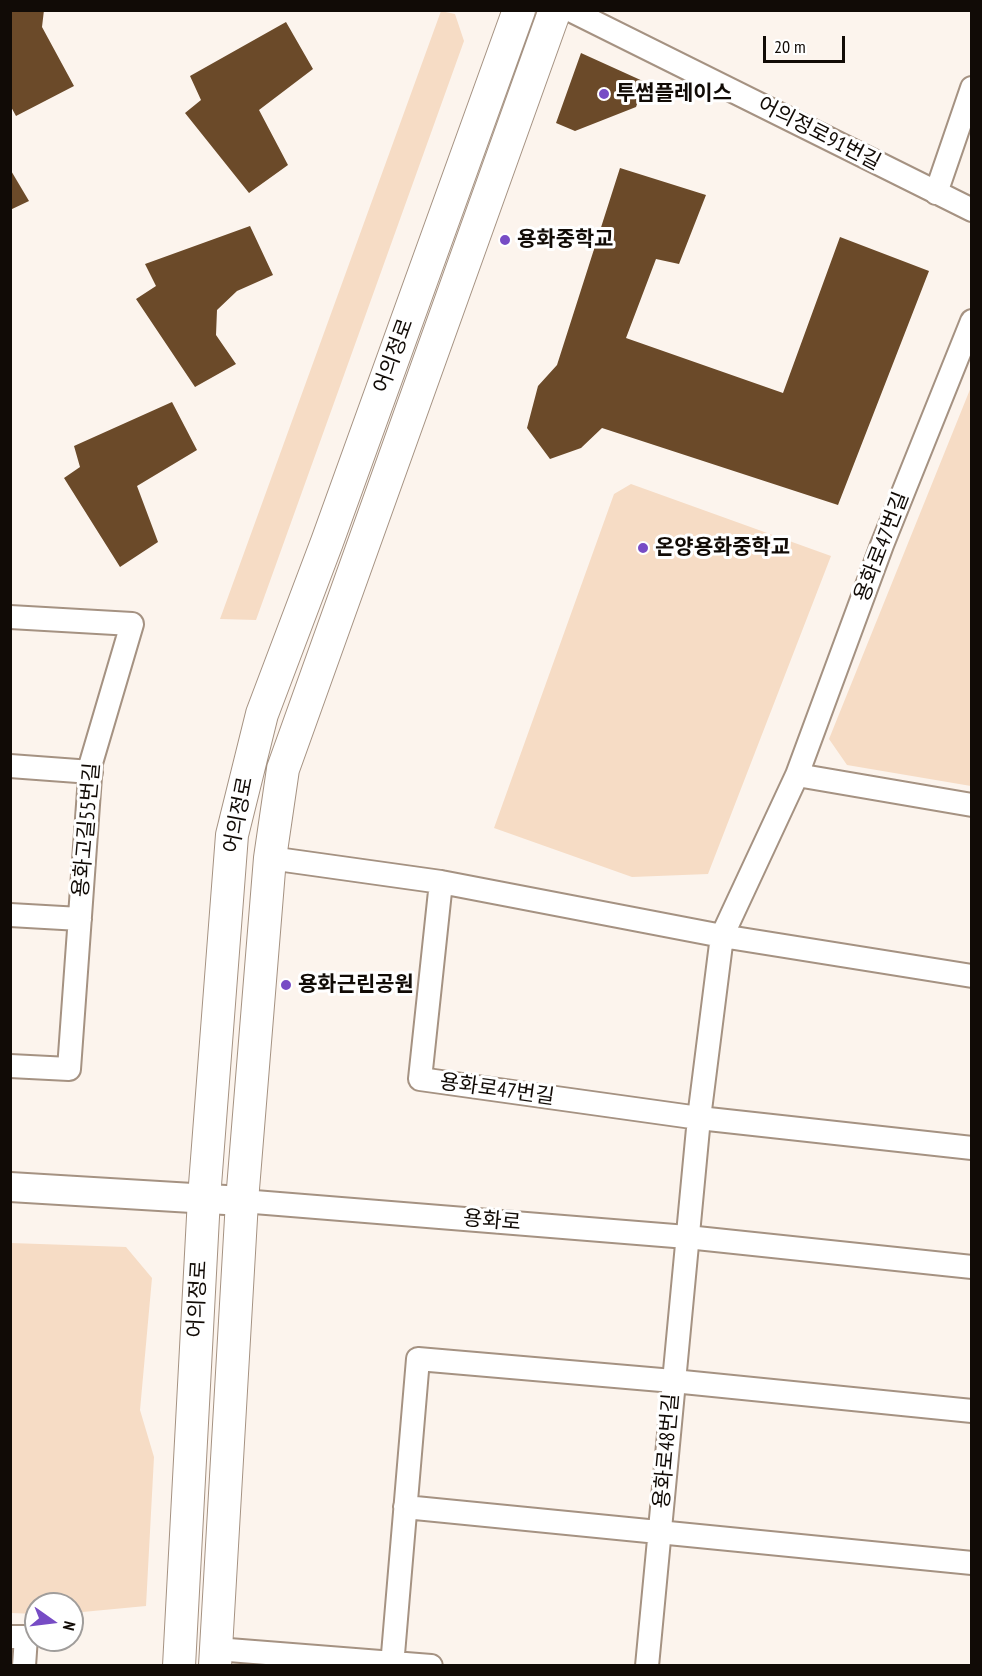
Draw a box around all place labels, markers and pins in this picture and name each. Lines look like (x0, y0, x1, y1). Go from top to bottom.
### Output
place label: 투썸플레이스 (616, 81, 732, 107)
marker: 투썸플레이스 (597, 87, 611, 101)
place label: 용화중학교 (517, 227, 614, 253)
marker: 용화중학교 (498, 233, 512, 247)
place label: 온양용화중학교 (655, 535, 790, 561)
marker: 온양용화중학교 (636, 541, 650, 555)
place label: 용화근린공원 (298, 972, 414, 998)
marker: 용화근린공원 (279, 978, 293, 992)

